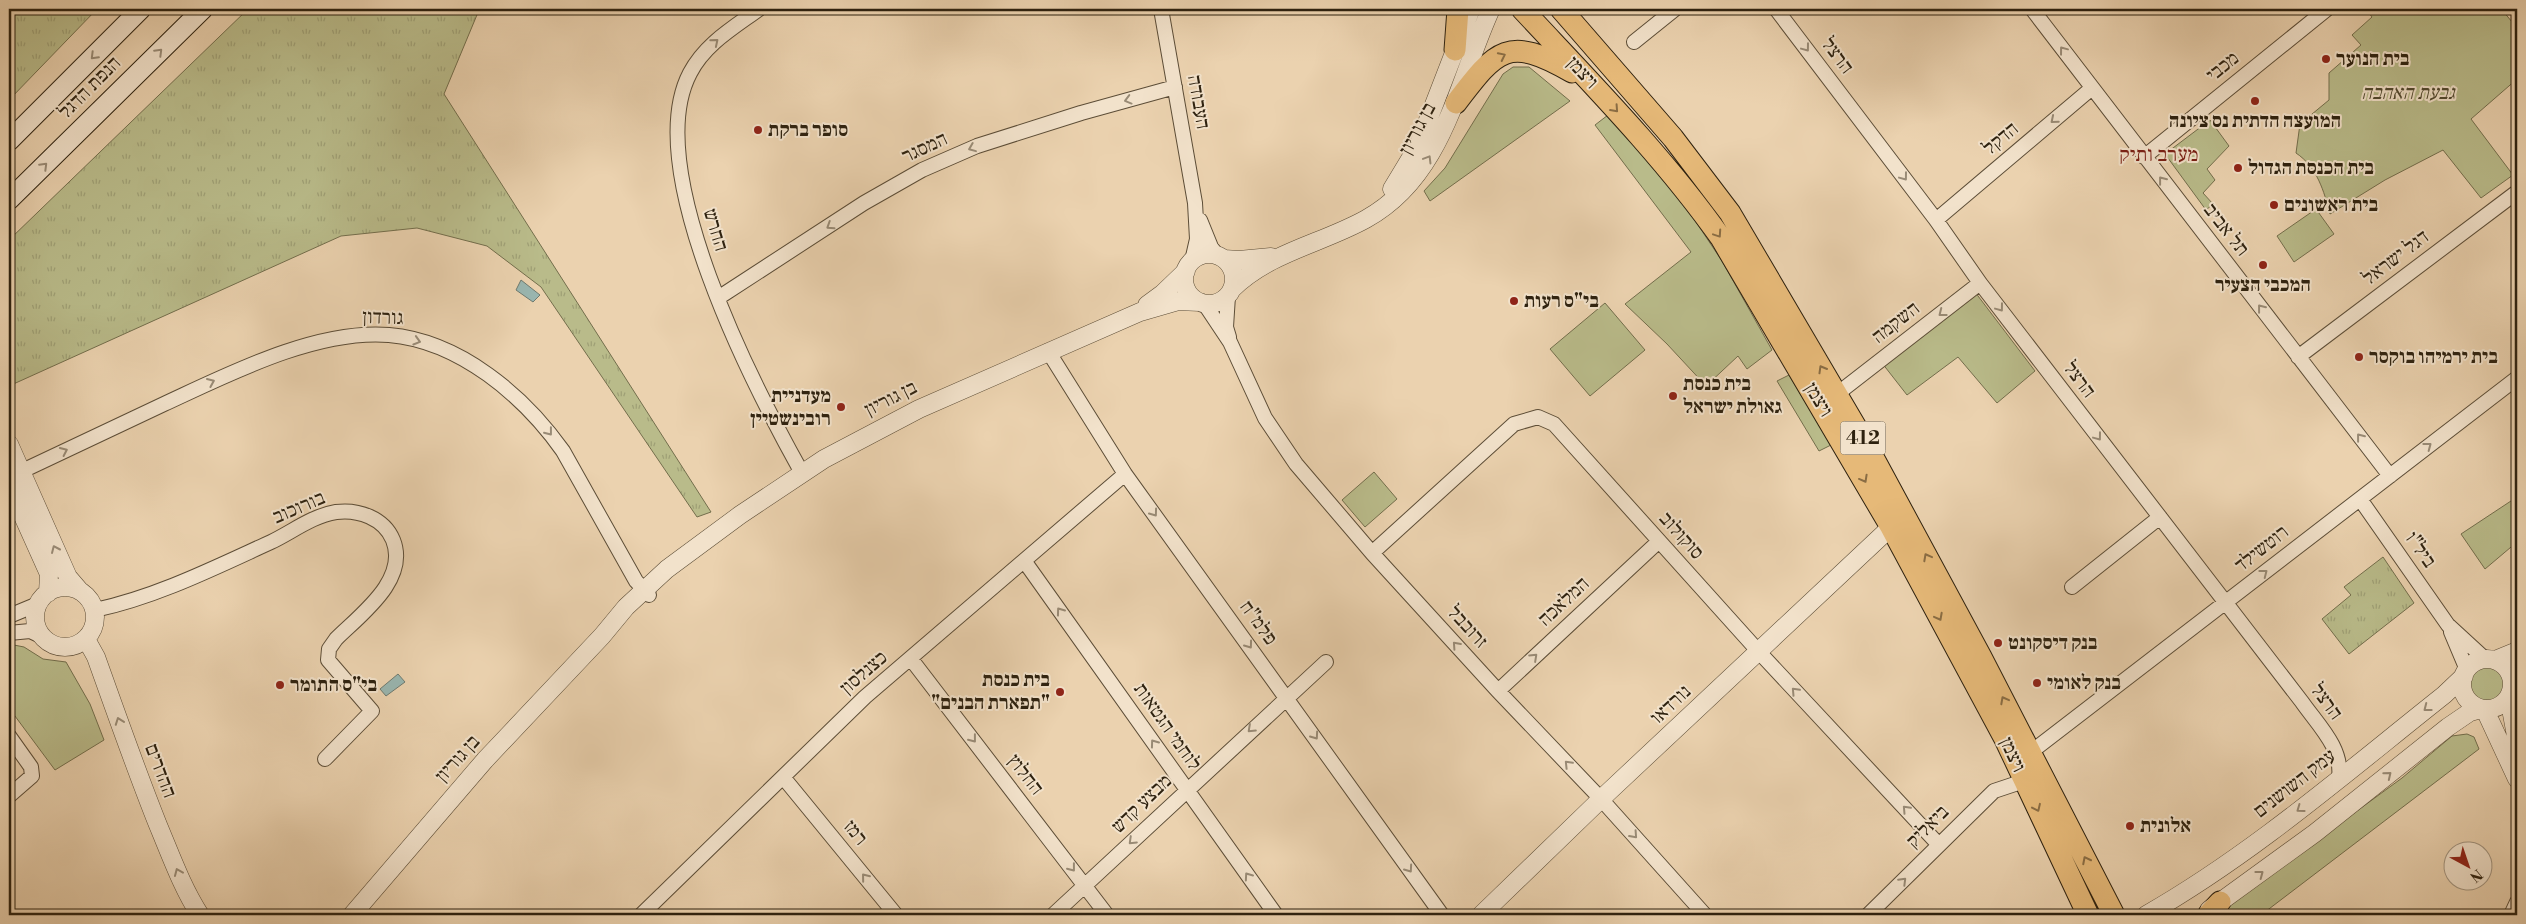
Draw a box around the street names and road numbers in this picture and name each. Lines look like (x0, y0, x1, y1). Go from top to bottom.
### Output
street label: הרצל (1815, 33, 1859, 79)
street label: מכבי (2201, 46, 2245, 88)
street label: הנפת הדגל (53, 51, 127, 125)
street label: ויצמן (1561, 51, 1603, 95)
street label: העבודה (1181, 73, 1215, 131)
street label: בן גוריון (1394, 99, 1442, 159)
street label: הדקל (1978, 117, 2024, 161)
street label: המסגר (898, 127, 952, 169)
street label: תל אביב (2198, 198, 2254, 262)
street label: החרש (697, 206, 733, 254)
street label: דגל ישראל (2358, 225, 2434, 291)
street label: השקמה (1867, 296, 1925, 350)
street label: גורדון (362, 305, 404, 331)
street label: הרצל (2057, 357, 2101, 403)
street label: בן גוריון (861, 375, 921, 423)
street label: ויצמן (1798, 378, 1838, 422)
road number: 412 (1840, 422, 1886, 454)
street label: בורוכוב (269, 486, 329, 530)
street label: סוקולוב (1653, 507, 1709, 565)
street label: רוטשילד (2230, 520, 2294, 578)
street label: ביל"ו (2399, 527, 2441, 573)
street label: המלאכה (1533, 572, 1595, 632)
street label: פלמ"ח (1233, 596, 1283, 650)
street label: זרובבל (1441, 600, 1493, 654)
street label: כצנלסון (835, 646, 893, 700)
street label: לוחמי הגטאות (1128, 678, 1206, 776)
street label: הרצל (2304, 679, 2348, 725)
street label: נורדאו (1645, 680, 1697, 730)
street label: בן גוריון (430, 730, 486, 788)
street label: ויצמן (1993, 733, 2031, 777)
street label: ההדרים (138, 740, 182, 802)
street label: עמק השושנים (2249, 744, 2341, 824)
street label: החלוץ (1001, 750, 1049, 800)
street label: מבצע קדש (1106, 769, 1178, 839)
street label: ביאליק (1901, 800, 1955, 854)
street label: רמז (837, 815, 873, 851)

